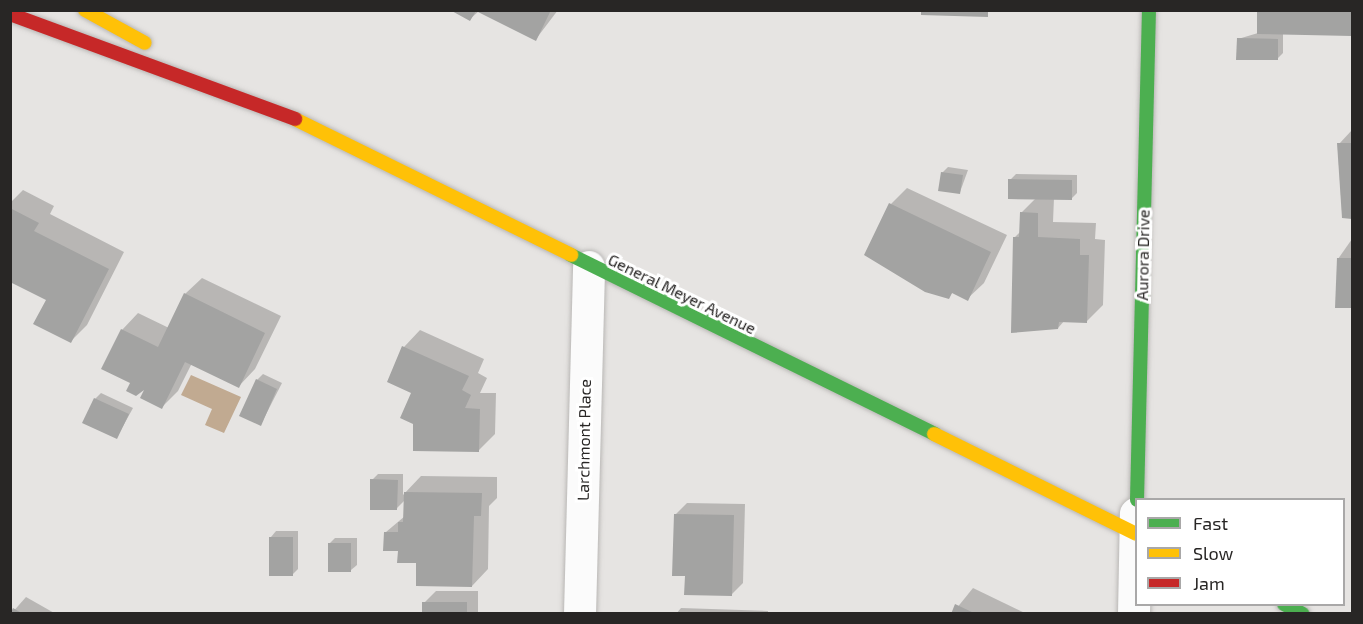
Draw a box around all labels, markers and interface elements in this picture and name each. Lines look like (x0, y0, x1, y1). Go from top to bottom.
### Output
street label: Aurora Drive (1133, 209, 1153, 301)
street label: General Meyer Avenue (604, 250, 760, 338)
street label: Larchmont Place (573, 379, 595, 501)
legend (1135, 498, 1345, 606)
text: Fast (1193, 512, 1228, 534)
text: Slow (1193, 542, 1233, 564)
text: Jam (1193, 572, 1225, 594)

